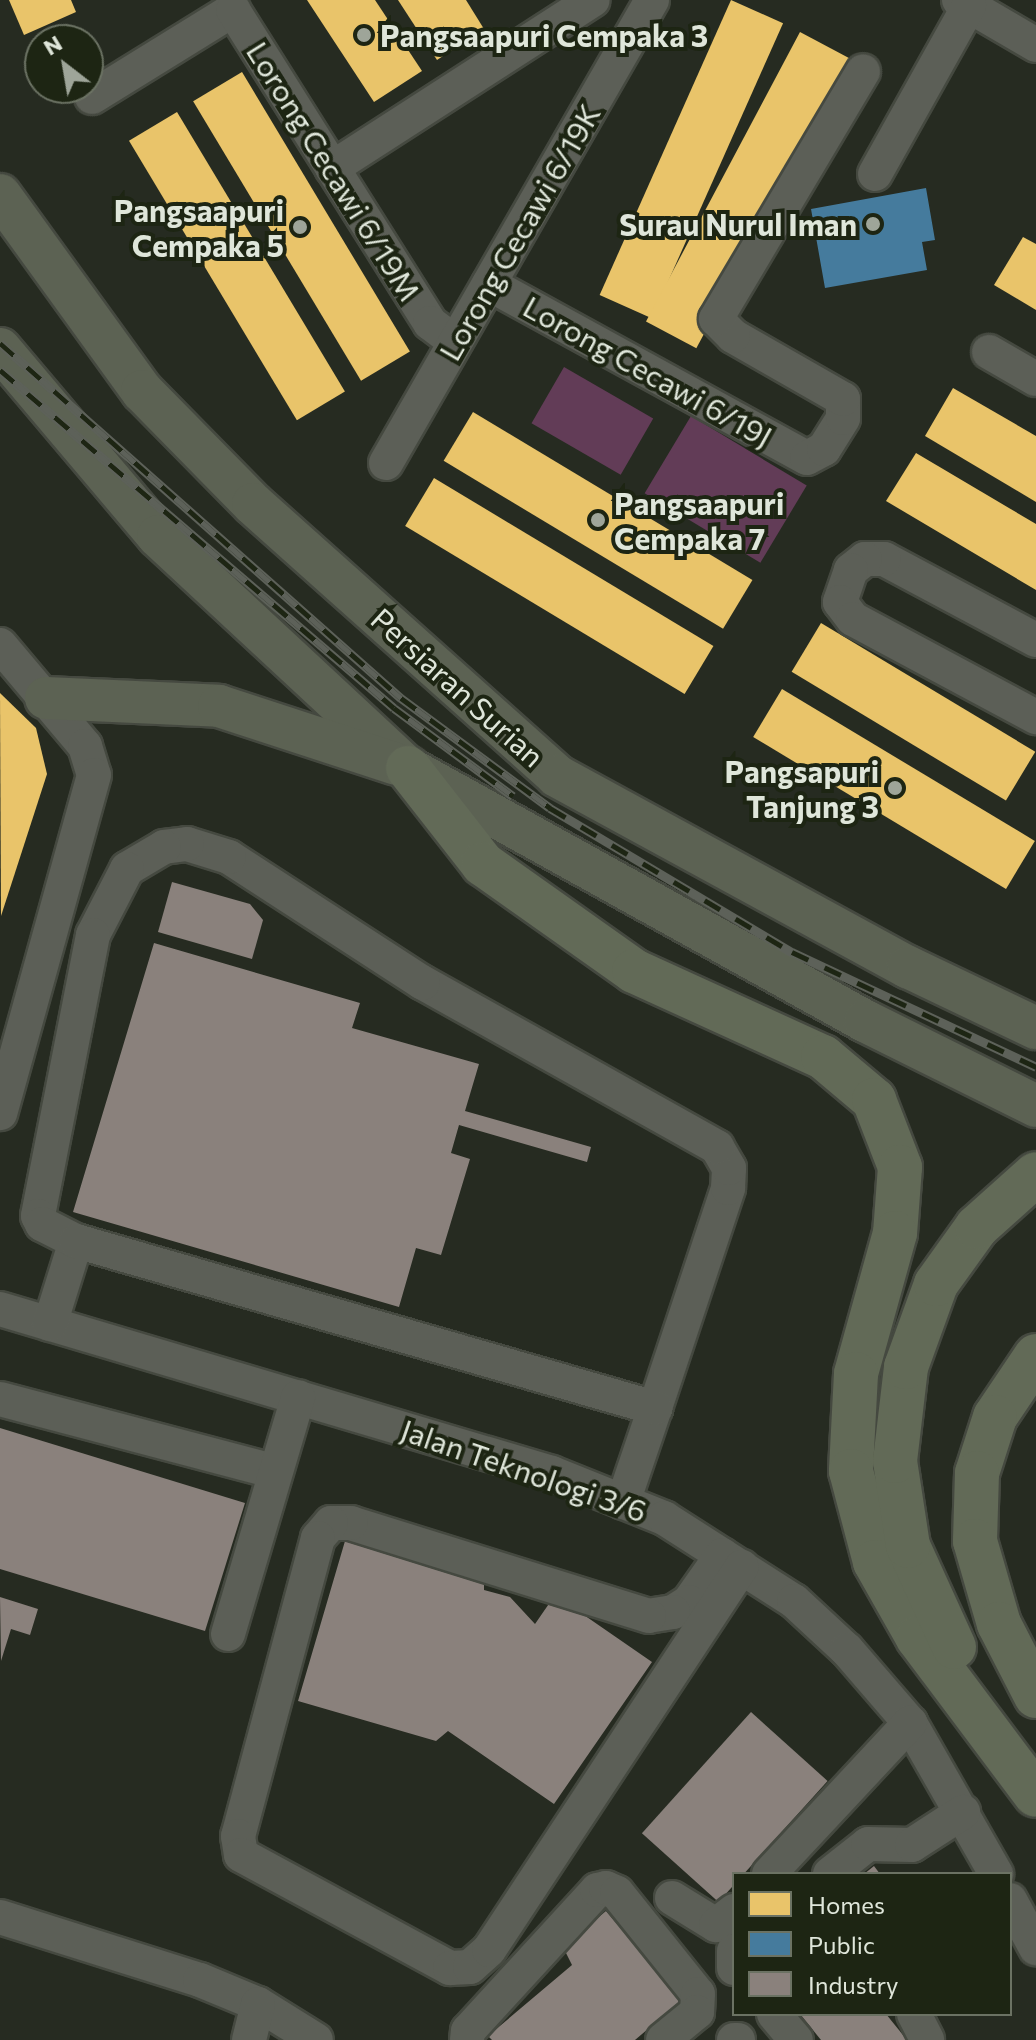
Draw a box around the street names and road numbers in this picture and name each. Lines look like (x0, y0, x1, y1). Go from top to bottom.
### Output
street label: Lorong Cecawi 6/19M (240, 35, 428, 307)
street label: Lorong Cecawi 6/19K (431, 97, 607, 367)
street label: Lorong Cecawi 6/19J (518, 288, 778, 454)
street label: Persiaran Surian (364, 600, 552, 774)
street label: Jalan Teknologi 3/6 (397, 1411, 651, 1529)

